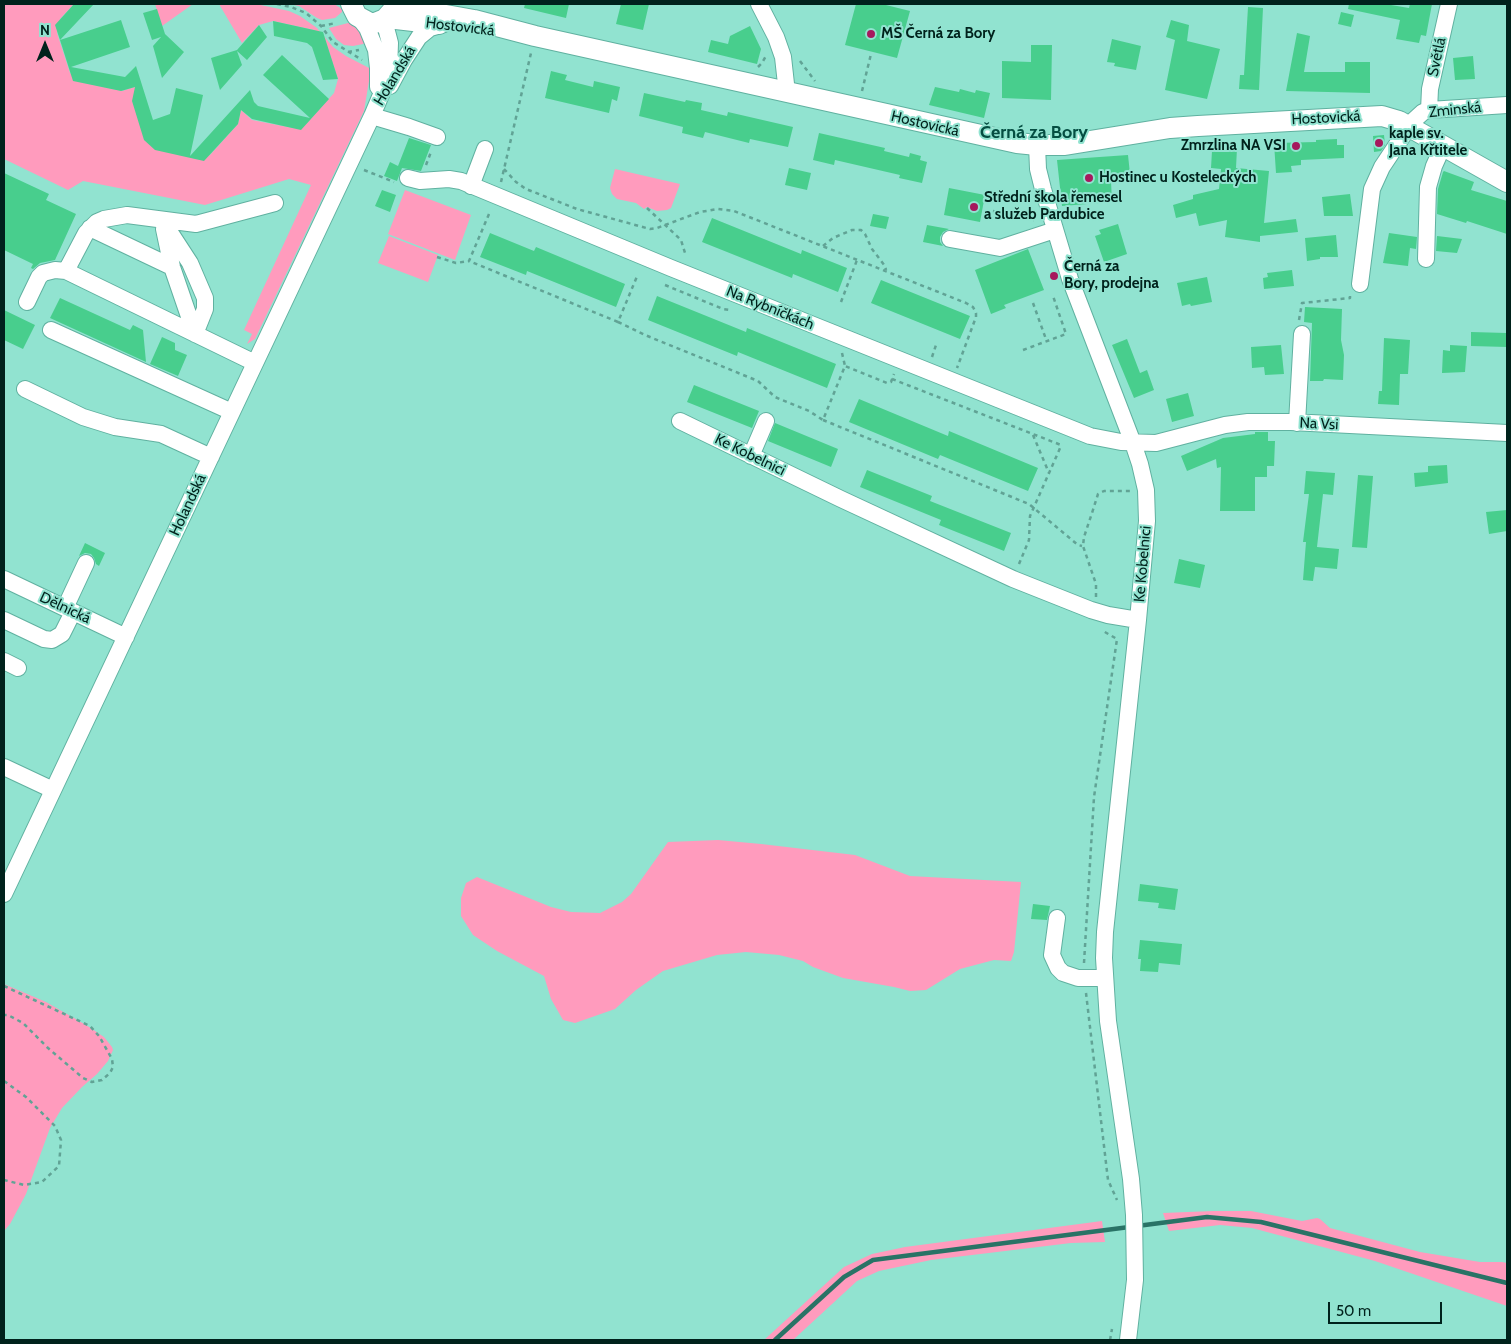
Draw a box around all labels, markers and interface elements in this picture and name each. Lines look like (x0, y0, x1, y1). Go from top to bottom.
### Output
street label: Hostovická (425, 14, 495, 40)
north arrow (20, 20, 70, 70)
text: N (40, 21, 50, 39)
place label: MŠ Černá za Bory (881, 25, 995, 43)
marker: MŠ Černá za Bory (865, 28, 877, 40)
street label: Světlá (1424, 36, 1450, 78)
street label: Holandská (370, 43, 420, 109)
street label: Zminská (1428, 98, 1482, 122)
street label: Hostovická (889, 107, 961, 141)
street label: Hostovická (1291, 107, 1361, 129)
district label: Černá za Bory (980, 122, 1088, 144)
place label: kaple sv. Jana Křtitele (1389, 125, 1467, 160)
place label: Zmrzlina NA VSI (1181, 137, 1286, 155)
marker: kaple sv. Jana Křtitele (1373, 137, 1385, 149)
marker: Zmrzlina NA VSI (1290, 140, 1302, 152)
place label: Hostinec u Kosteleckých (1099, 169, 1257, 187)
marker: Hostinec u Kosteleckých (1083, 172, 1095, 184)
place label: Střední škola řemesel a služeb Pardubice (984, 189, 1122, 224)
marker: Střední škola řemesel a služeb Pardubice (968, 201, 980, 213)
place label: Černá za Bory, prodejna (1064, 258, 1159, 293)
marker: Černá za Bory, prodejna (1048, 270, 1060, 282)
street label: Na Rybníčkách (724, 282, 816, 334)
street label: Na Vsi (1299, 414, 1339, 434)
street label: Ke Kobelnici (712, 430, 788, 480)
street label: Holandská (166, 471, 210, 539)
street label: Ke Kobelnici (1131, 525, 1155, 603)
street label: Dělnická (37, 588, 93, 628)
scale bar (1331, 1292, 1445, 1324)
text: 50 m (1336, 1302, 1371, 1320)

